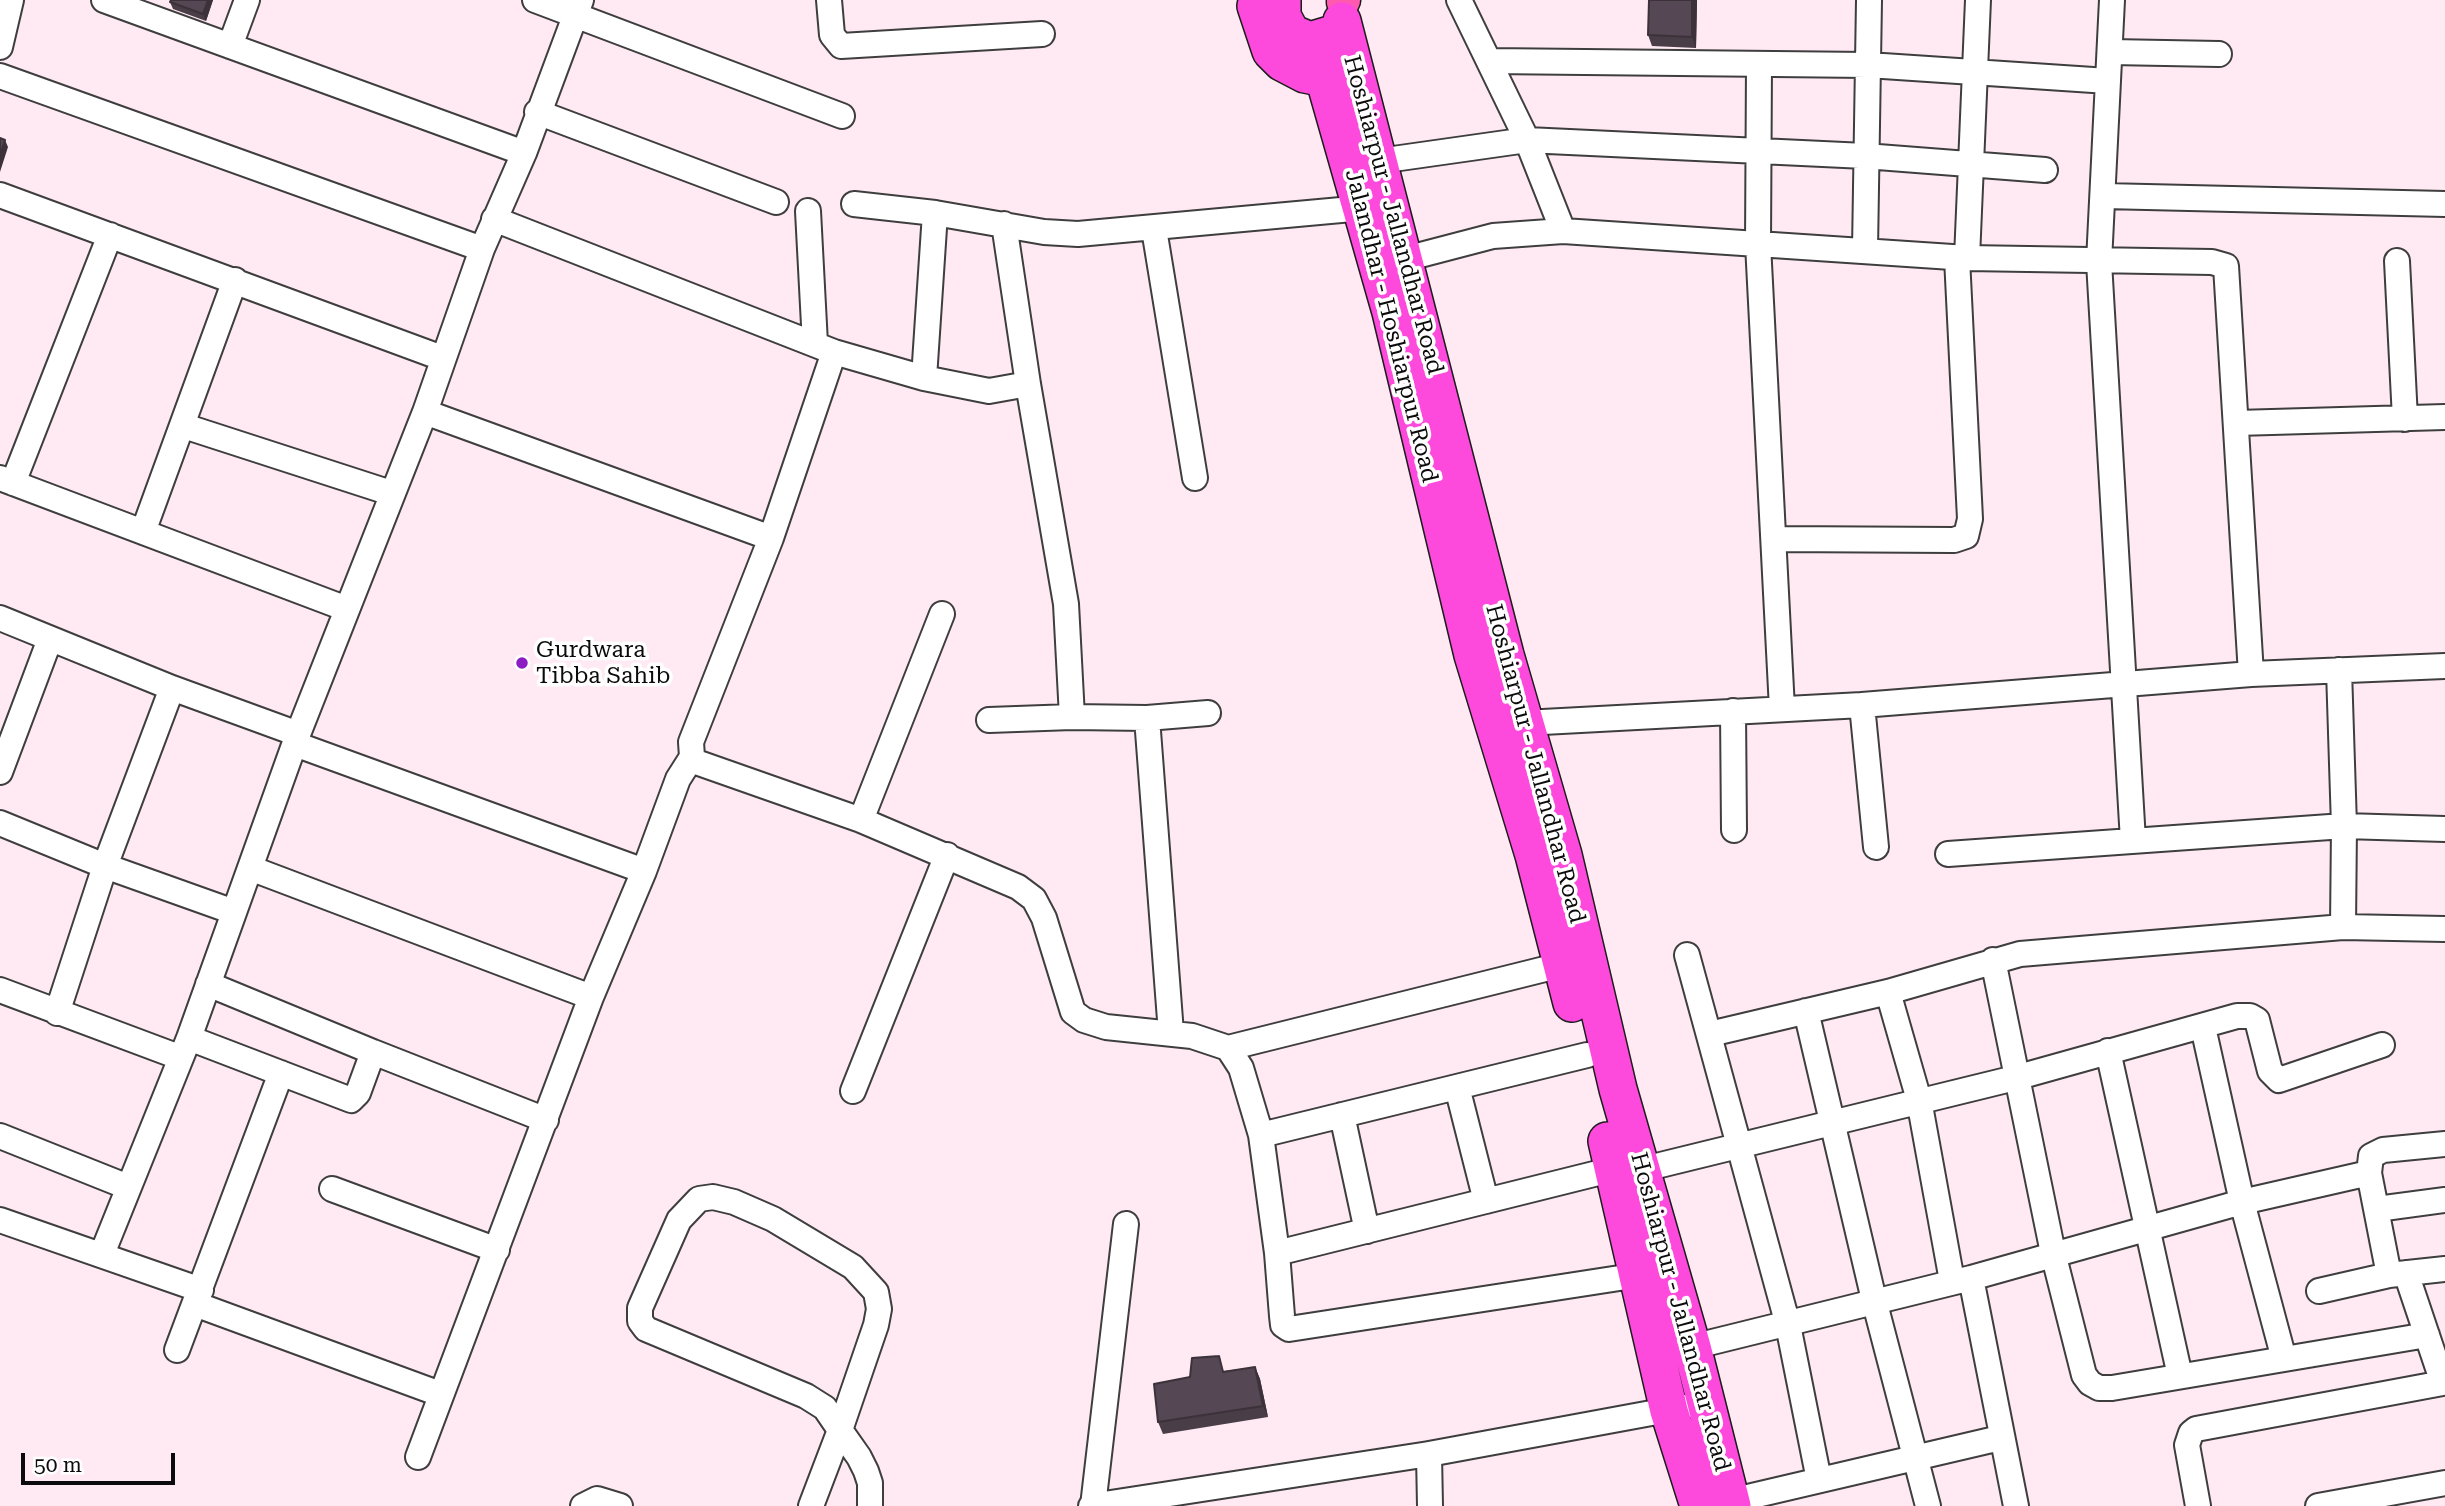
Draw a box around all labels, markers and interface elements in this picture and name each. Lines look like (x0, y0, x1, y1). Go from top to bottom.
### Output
street label: Hoshiarpur - Jallandhar Road (1337, 53, 1449, 377)
street label: Jalandhar - Hoshiarpur Road (1339, 167, 1443, 485)
street label: Hoshiarpur - Jallandhar Road (1479, 602, 1591, 926)
place label: Gurdwara Tibba Sahib (536, 636, 670, 690)
marker: Gurdwara Tibba Sahib (514, 655, 530, 671)
street label: Hoshiarpur - Jallandhar Road (1624, 1150, 1736, 1474)
scale bar (24, 1440, 178, 1484)
text: 50 m (34, 1453, 82, 1477)

